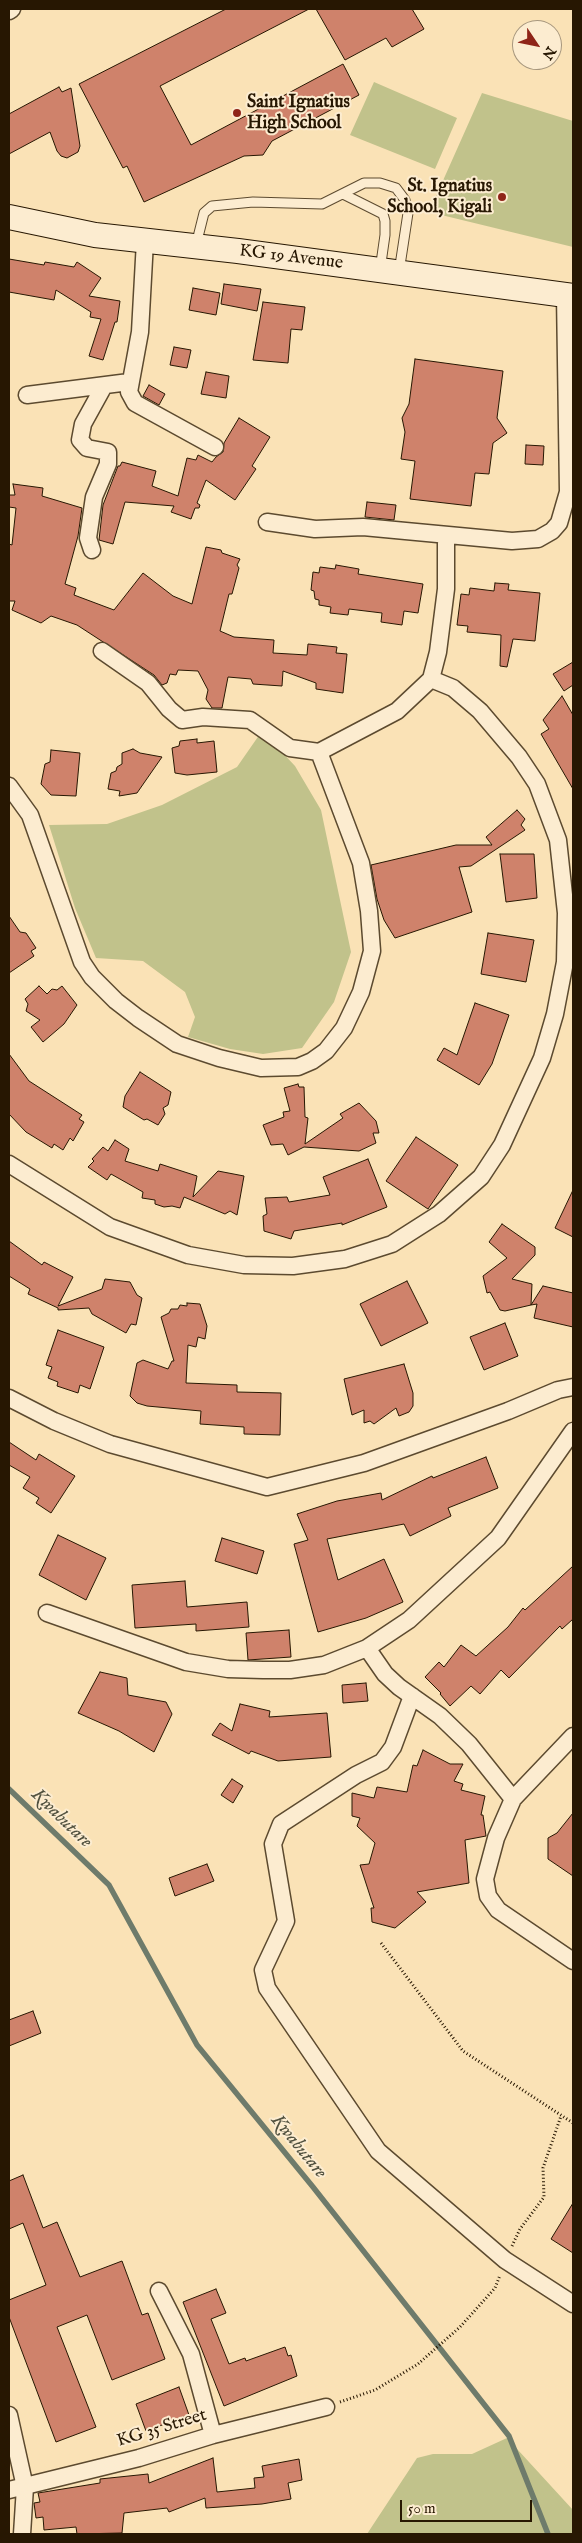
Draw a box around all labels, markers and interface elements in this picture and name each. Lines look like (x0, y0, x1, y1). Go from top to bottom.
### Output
north arrow (512, 20, 562, 70)
text: N (538, 43, 559, 63)
place label: Saint Ignatius High School (247, 92, 350, 134)
marker: Saint Ignatius High School (231, 107, 243, 119)
place label: St. Ignatius School, Kigali (387, 176, 492, 218)
marker: St. Ignatius School, Kigali (496, 191, 508, 203)
street label: KG 19 Avenue (238, 241, 344, 275)
water label: Kwabutare (26, 1784, 96, 1854)
water label: Kwabutare (265, 2110, 331, 2184)
street label: KG 35 Street (114, 2405, 210, 2453)
scale bar (402, 2490, 534, 2522)
text: 50 m (408, 2499, 436, 2518)

